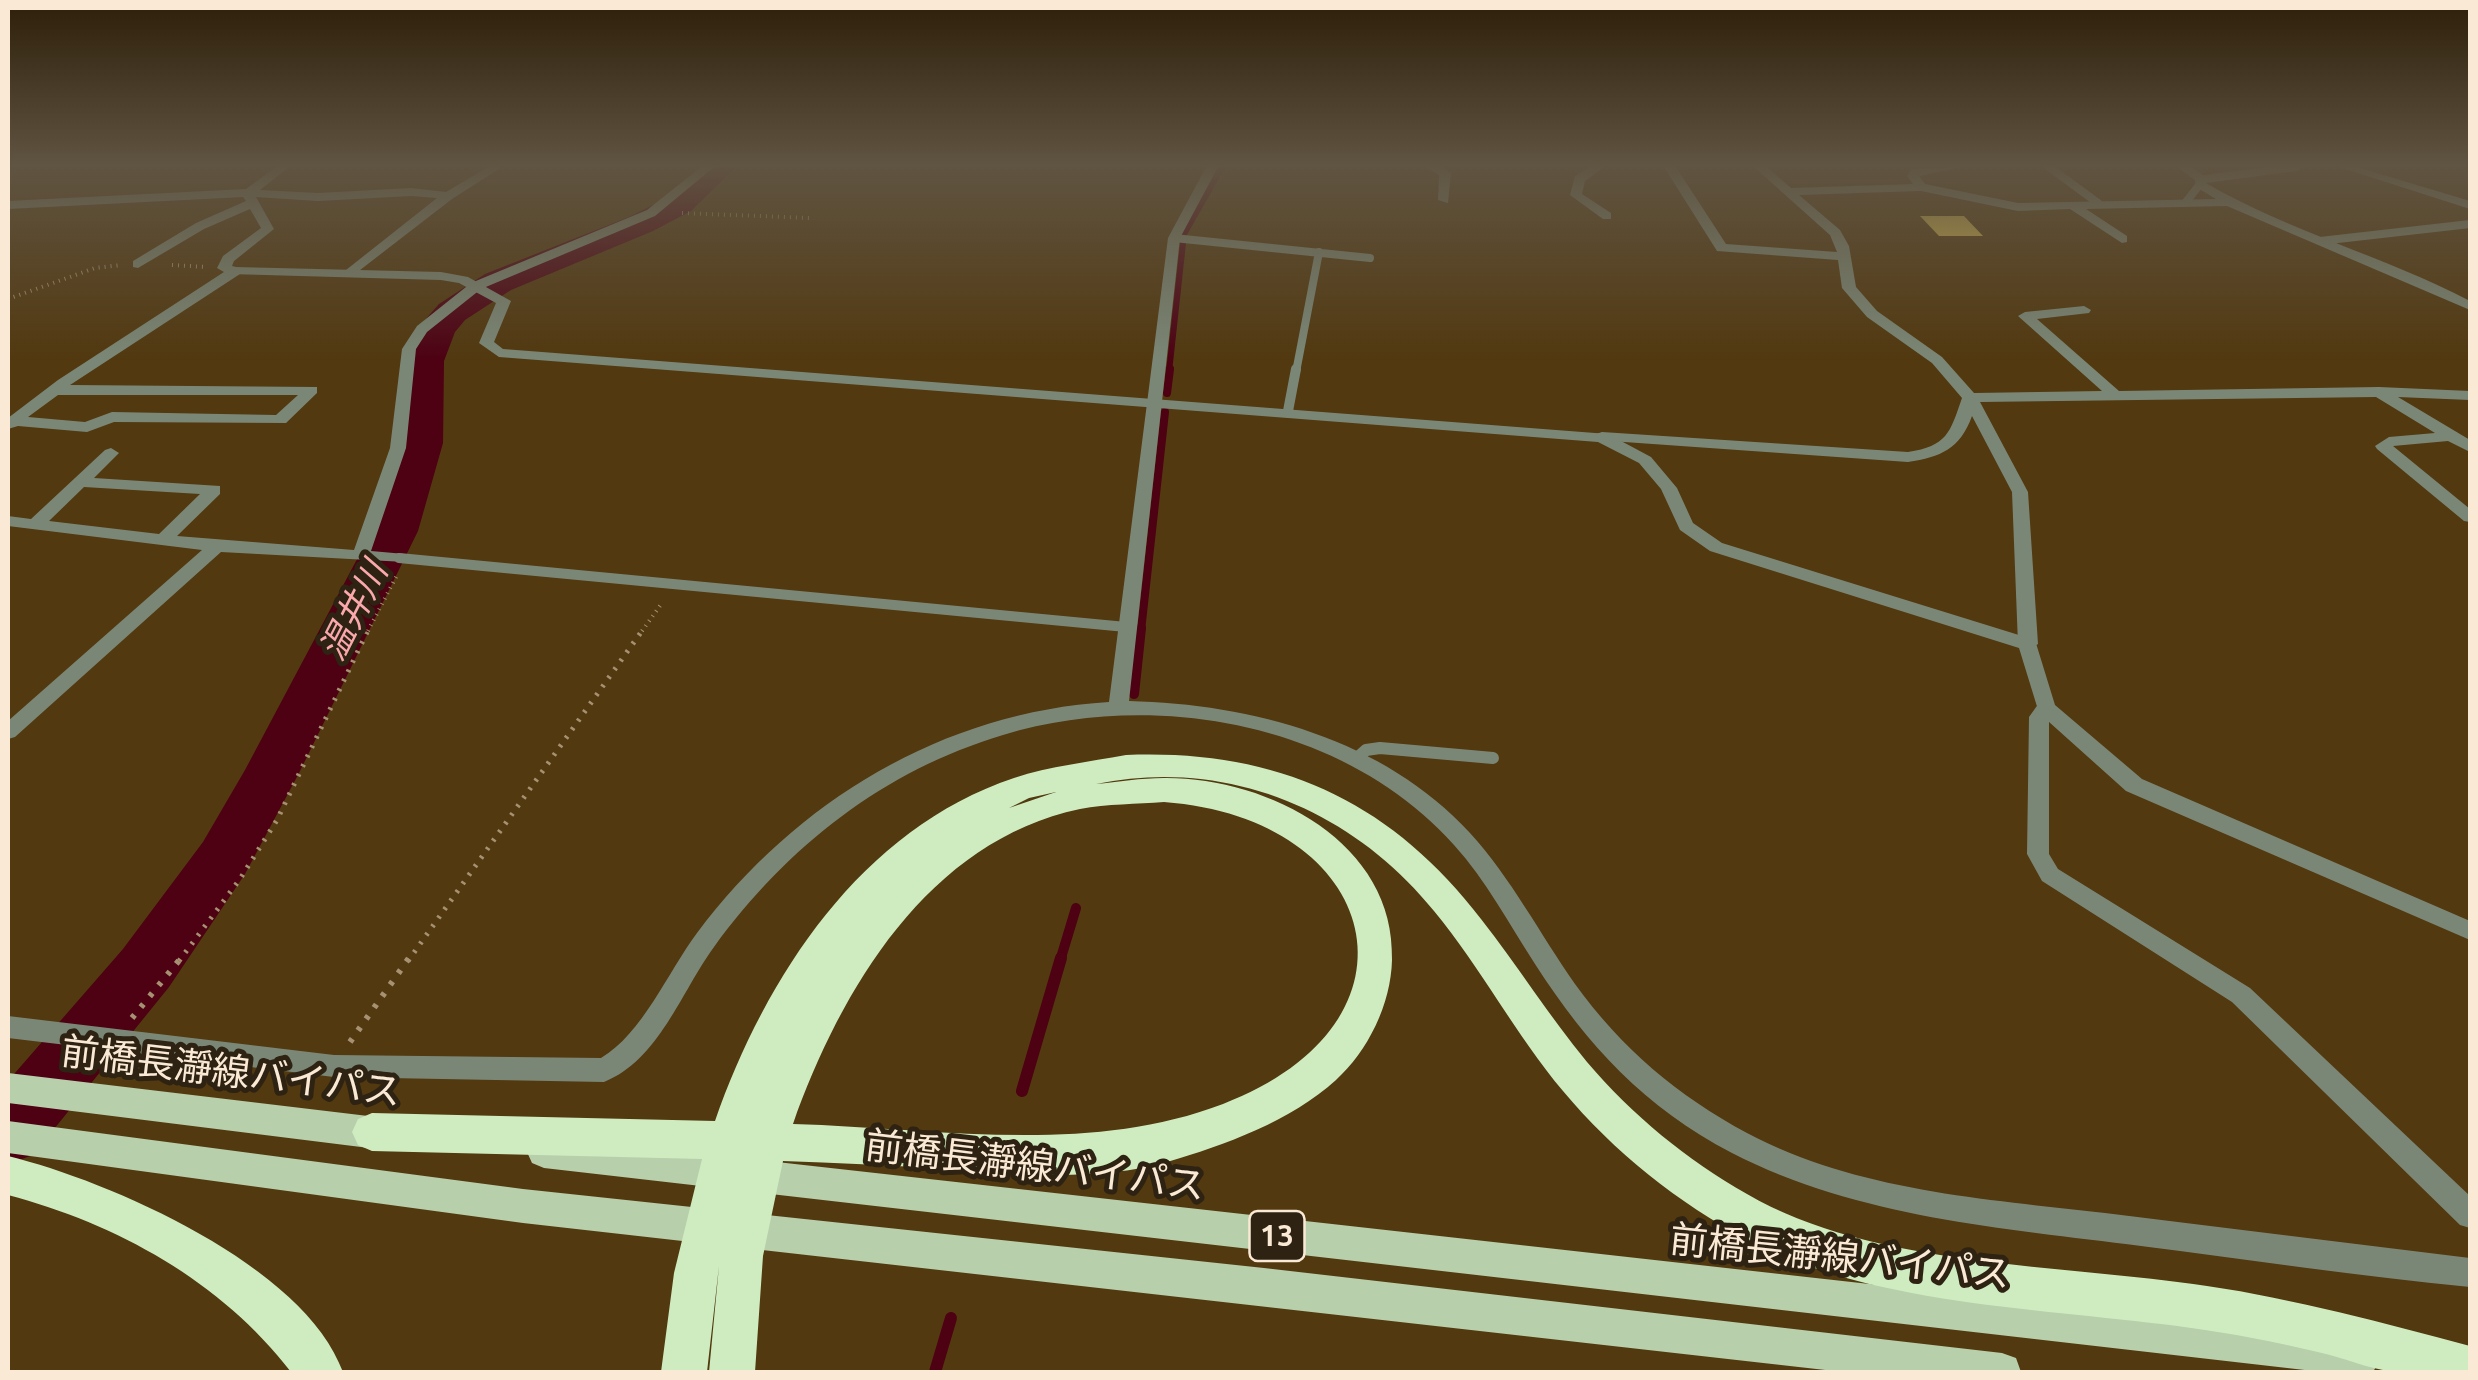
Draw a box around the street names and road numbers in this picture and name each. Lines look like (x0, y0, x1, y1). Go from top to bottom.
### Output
street label: 前橋長瀞線バイパス (58, 1029, 404, 1115)
street label: 前橋長瀞線バイパス (862, 1123, 1208, 1209)
road number: 13 (1250, 1211, 1304, 1261)
street label: 前橋長瀞線バイパス (1668, 1216, 2012, 1298)

